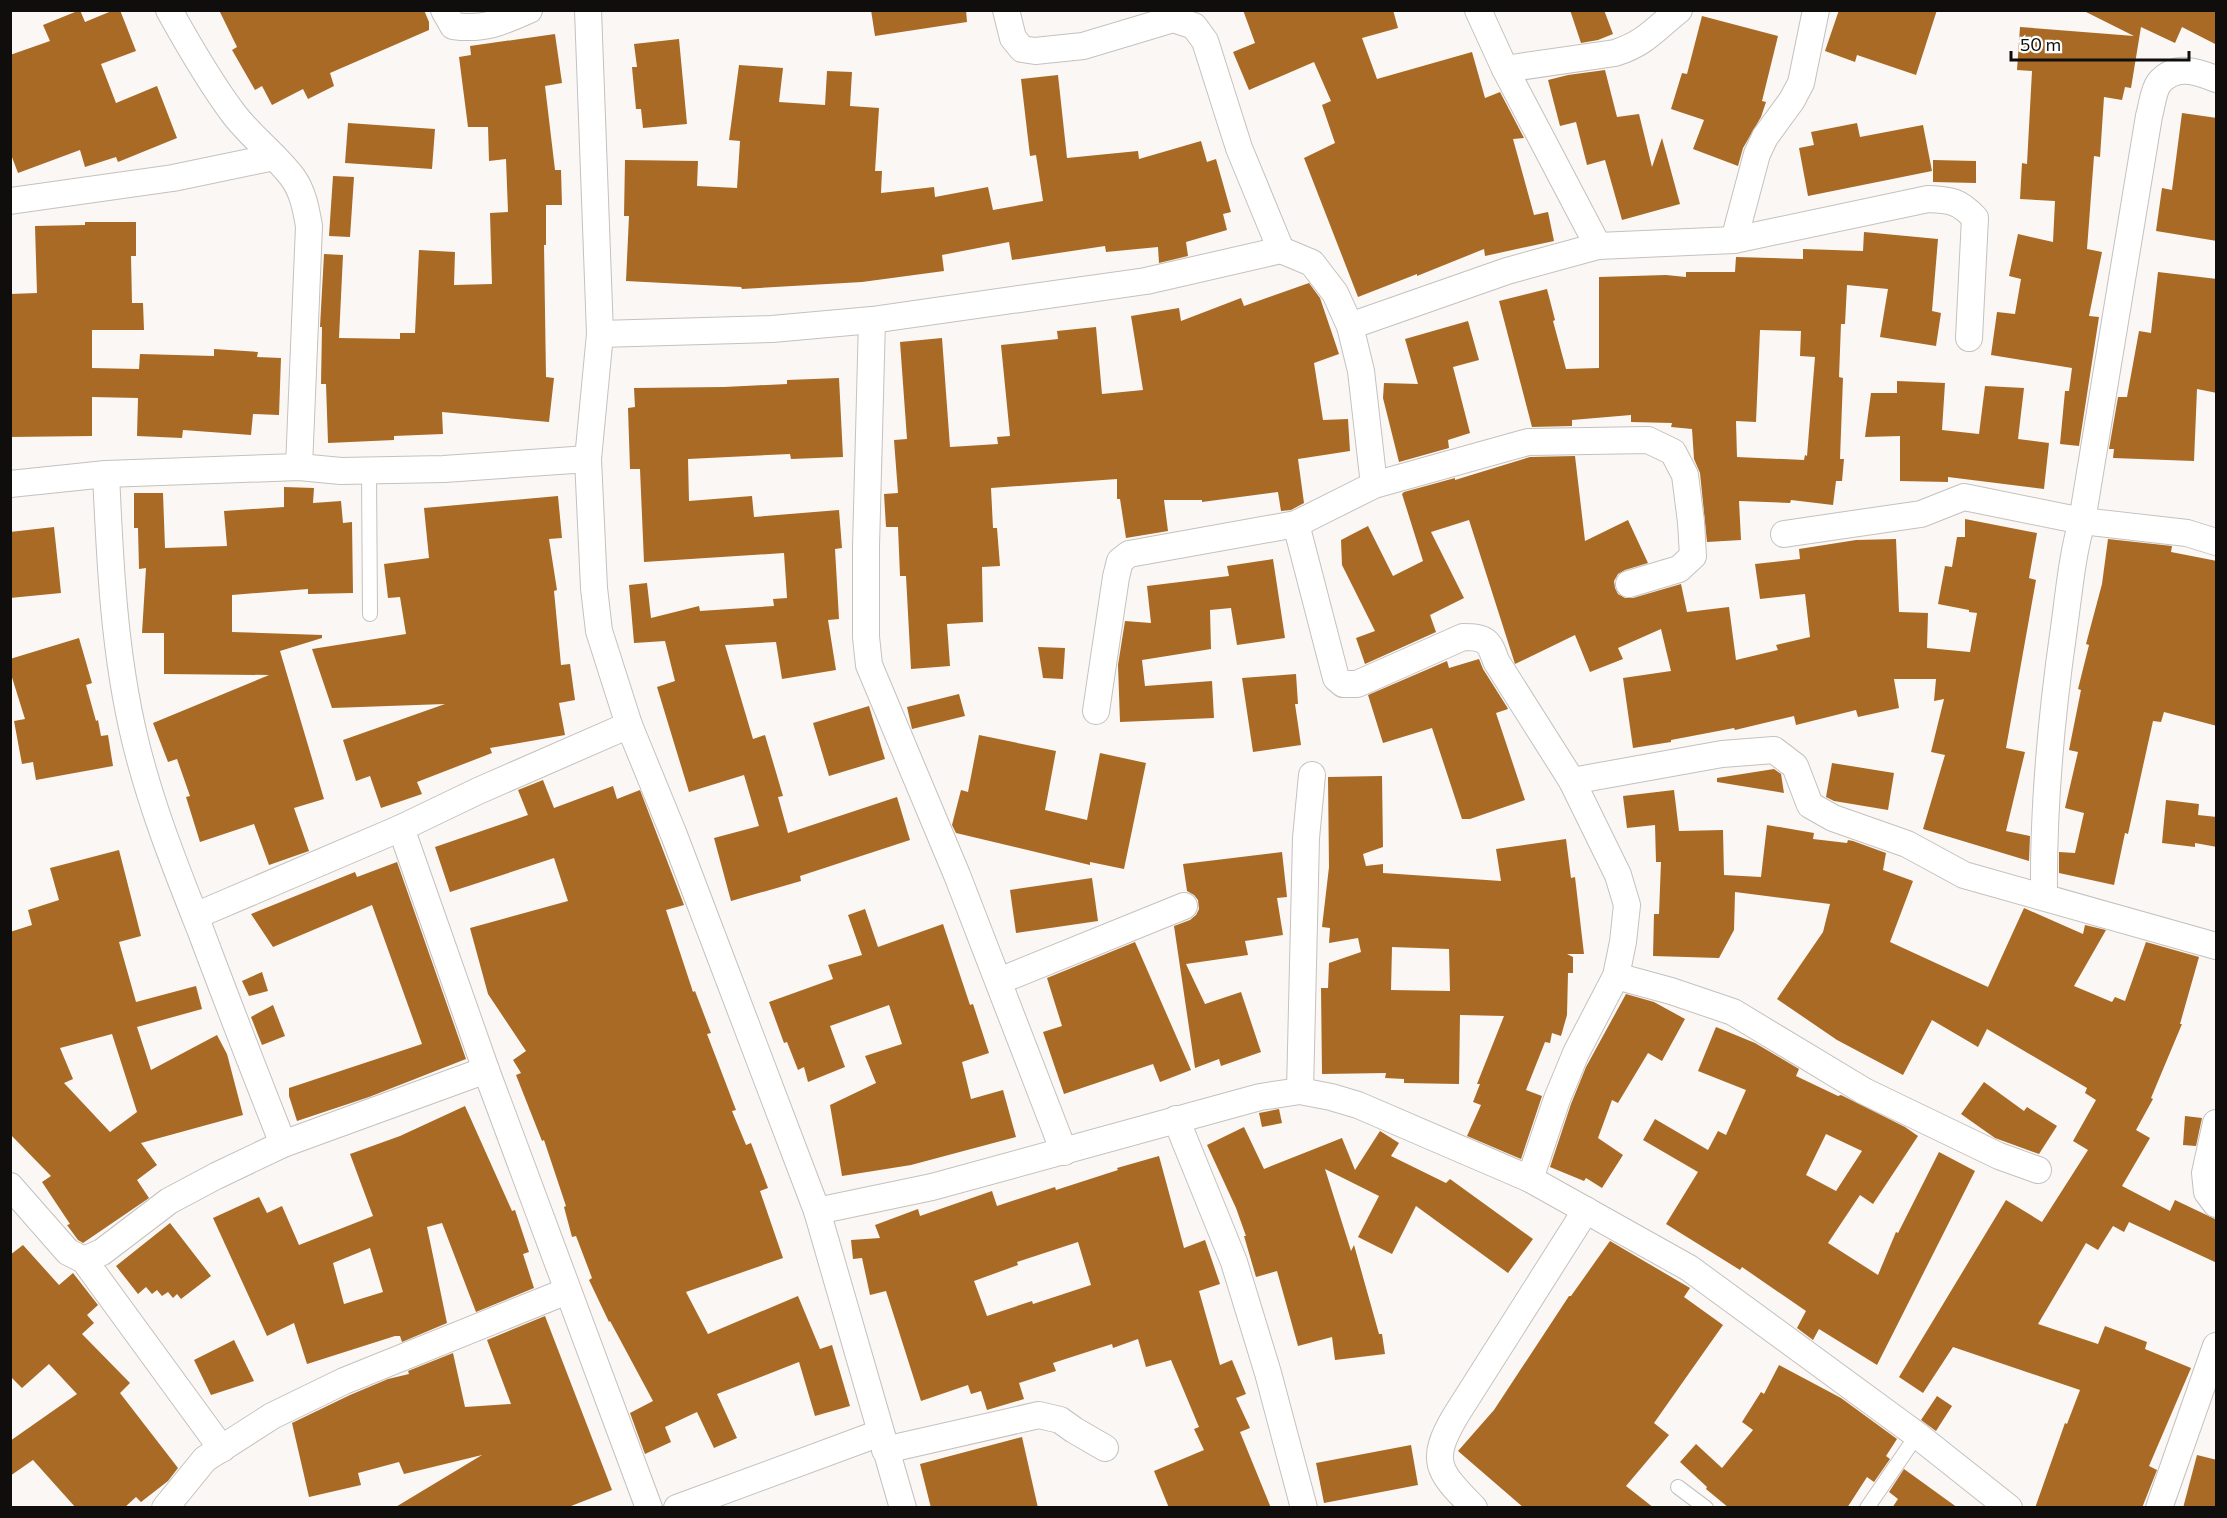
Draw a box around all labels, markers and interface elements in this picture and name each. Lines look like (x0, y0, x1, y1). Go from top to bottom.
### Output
scale bar (2011, 24, 2190, 62)
text: 50 m (2020, 33, 2061, 55)

